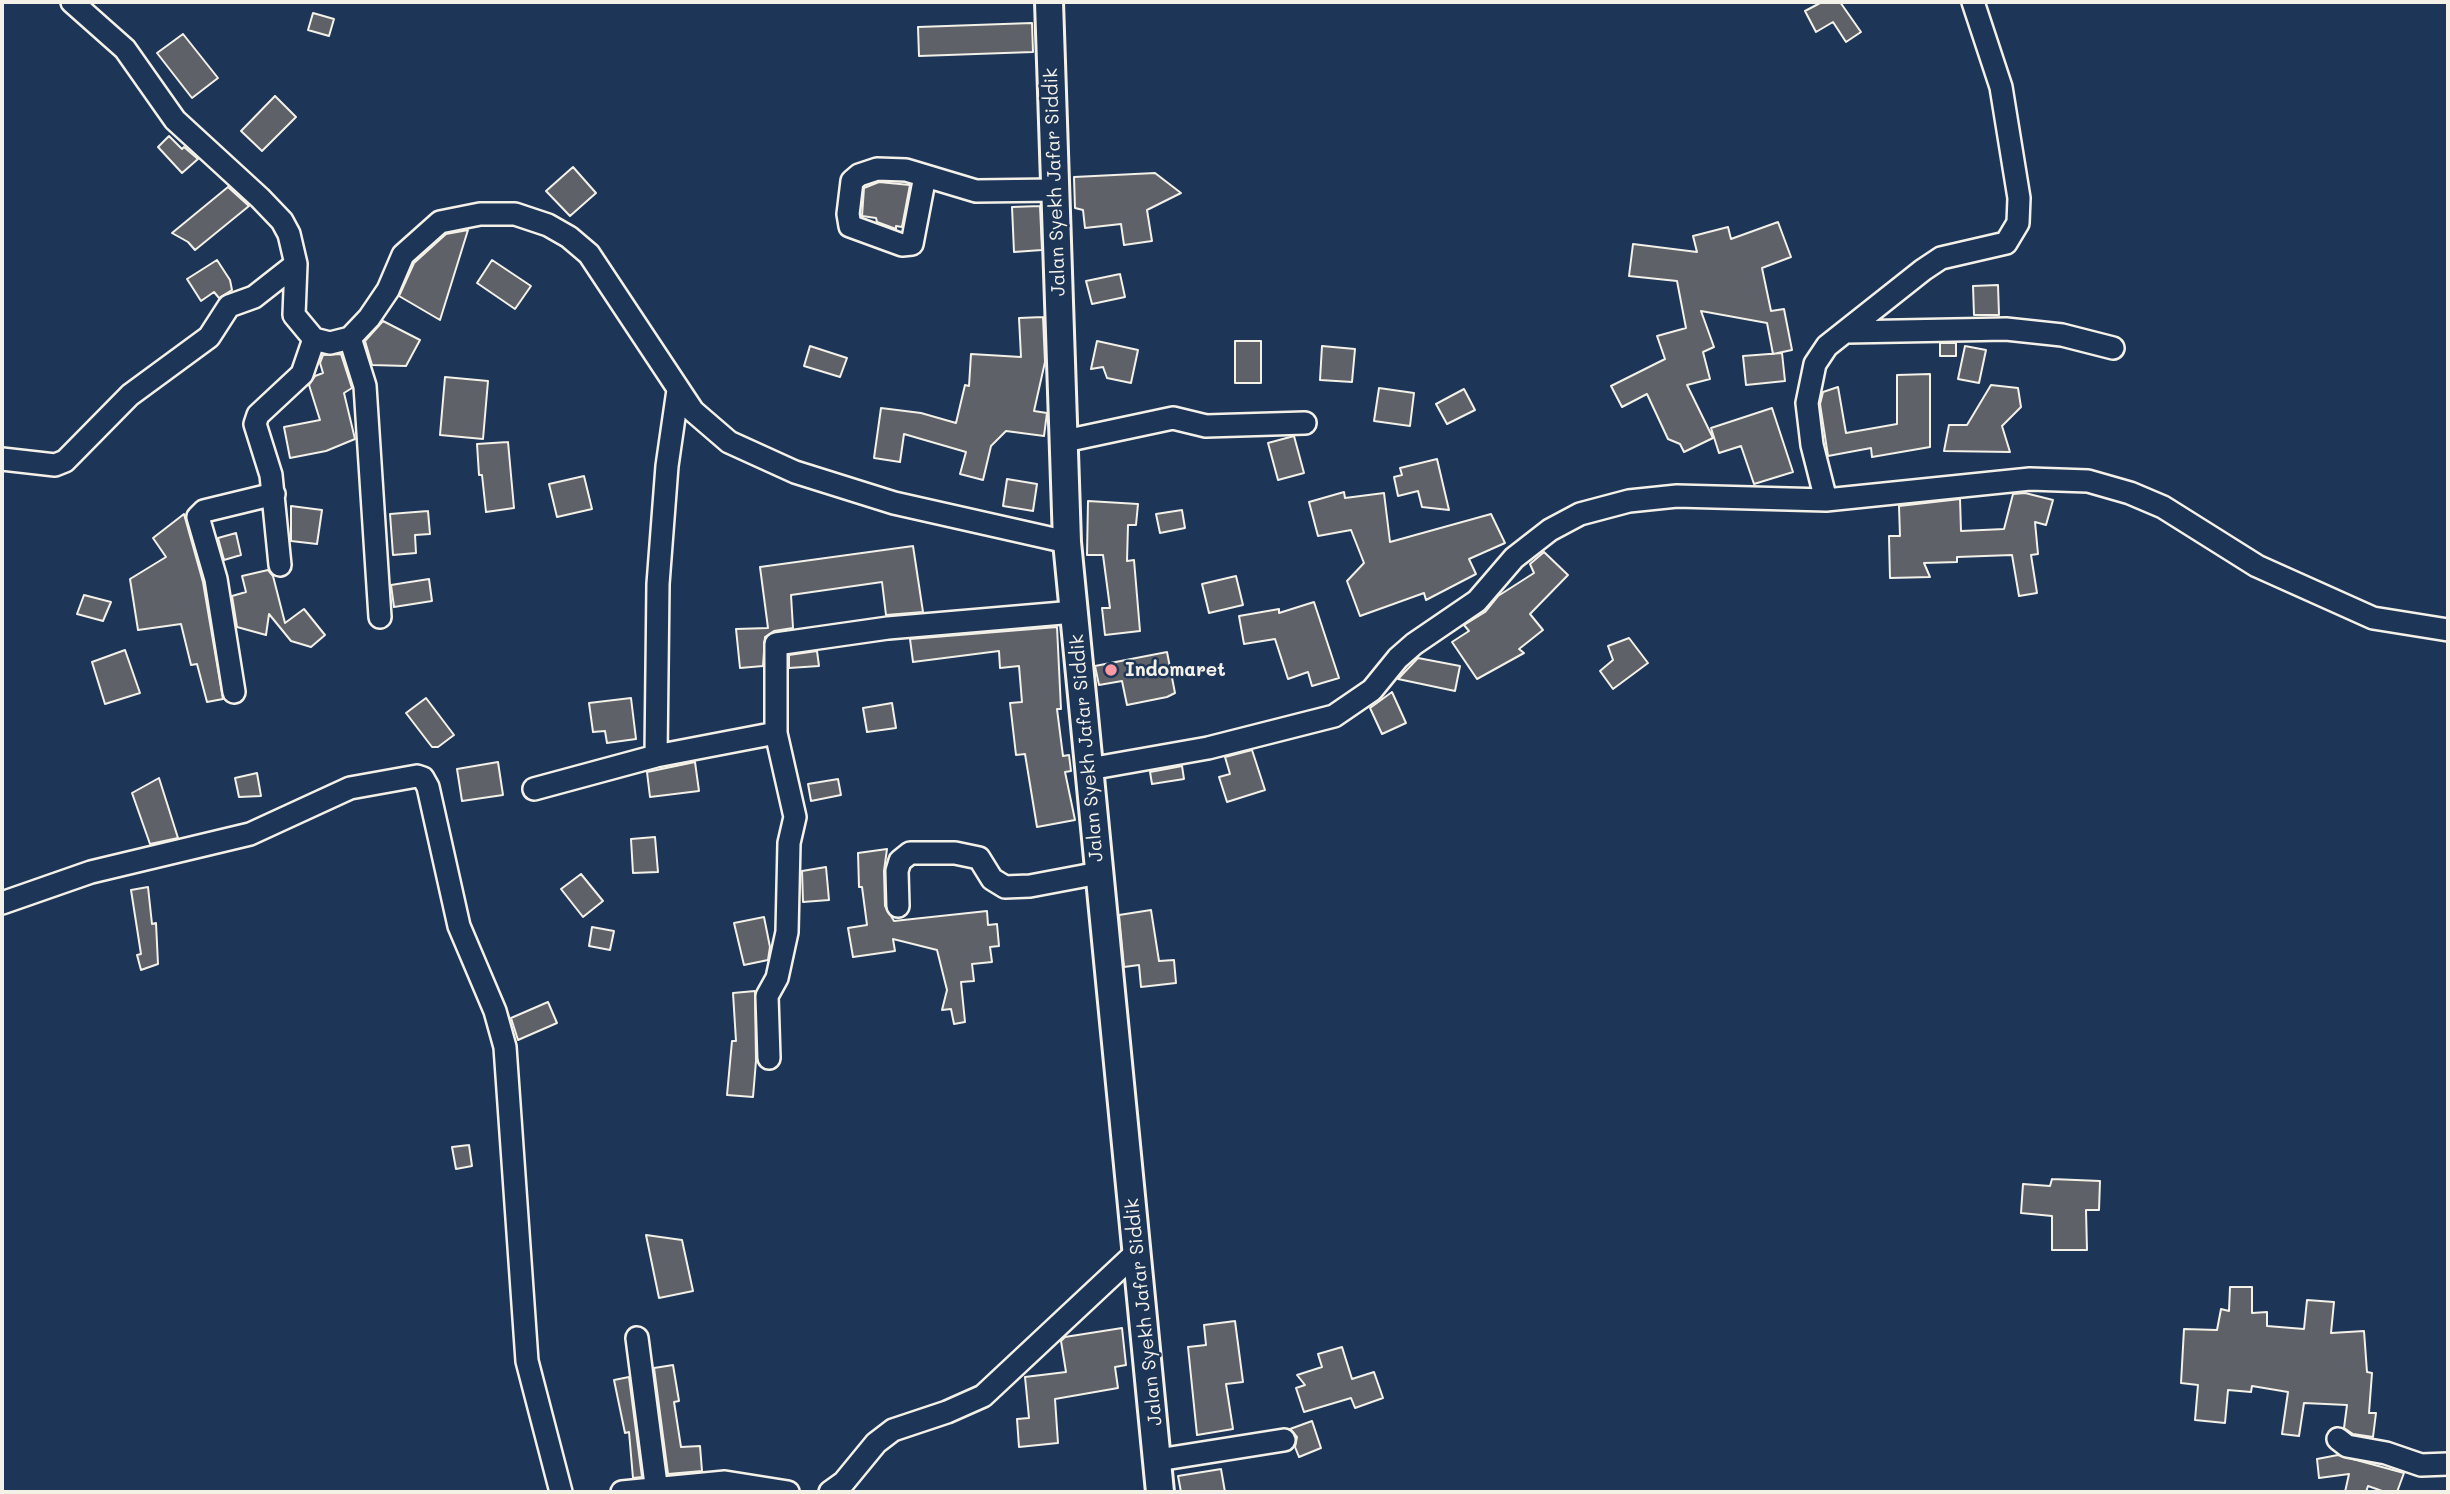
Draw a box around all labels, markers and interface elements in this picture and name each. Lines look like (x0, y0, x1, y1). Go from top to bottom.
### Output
street label: Jalan Syekh Jafar Siddik (1040, 67, 1070, 297)
street label: Jalan Syekh Jafar Siddik (1066, 633, 1108, 863)
place label: Indomaret (1125, 659, 1226, 681)
marker: Indomaret (1103, 662, 1119, 678)
street label: Jalan Syekh Jafar Siddik (1121, 1197, 1167, 1427)

